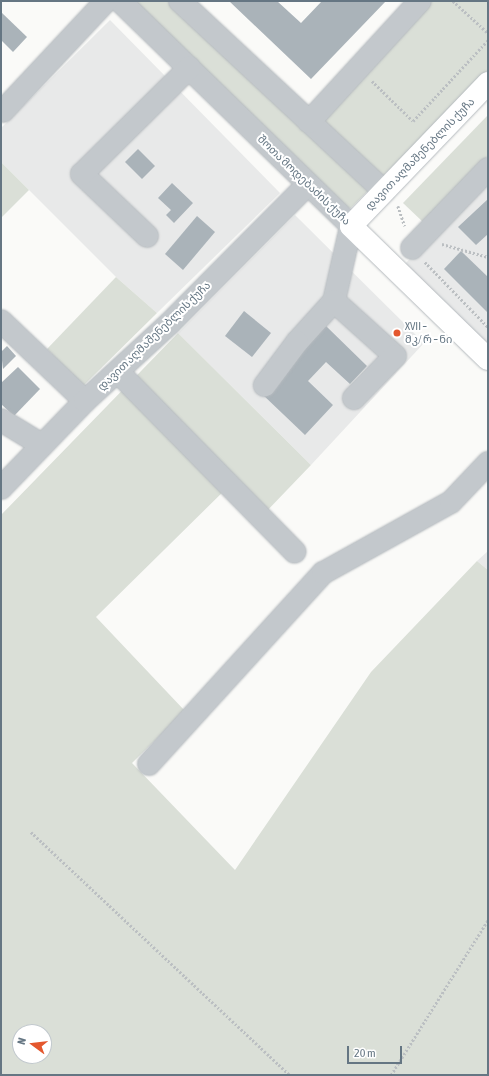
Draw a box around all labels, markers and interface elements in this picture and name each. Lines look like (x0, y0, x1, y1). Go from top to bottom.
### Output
street label: დავით აღმაშენებლის ქუჩა (363, 95, 477, 213)
street label: შოთა მოდებაძის ქუჩა (255, 132, 353, 228)
street label: დავით აღმაშენებლის ქუჩა (95, 279, 213, 393)
place label: XVII – მკ/ რ – ნი (405, 320, 452, 346)
marker: XVII – მკ/ რ – ნი (392, 328, 402, 338)
north arrow (12, 1024, 52, 1064)
text: N (15, 1036, 28, 1046)
scale bar (349, 1038, 404, 1064)
text: 20 m (354, 1046, 376, 1060)

